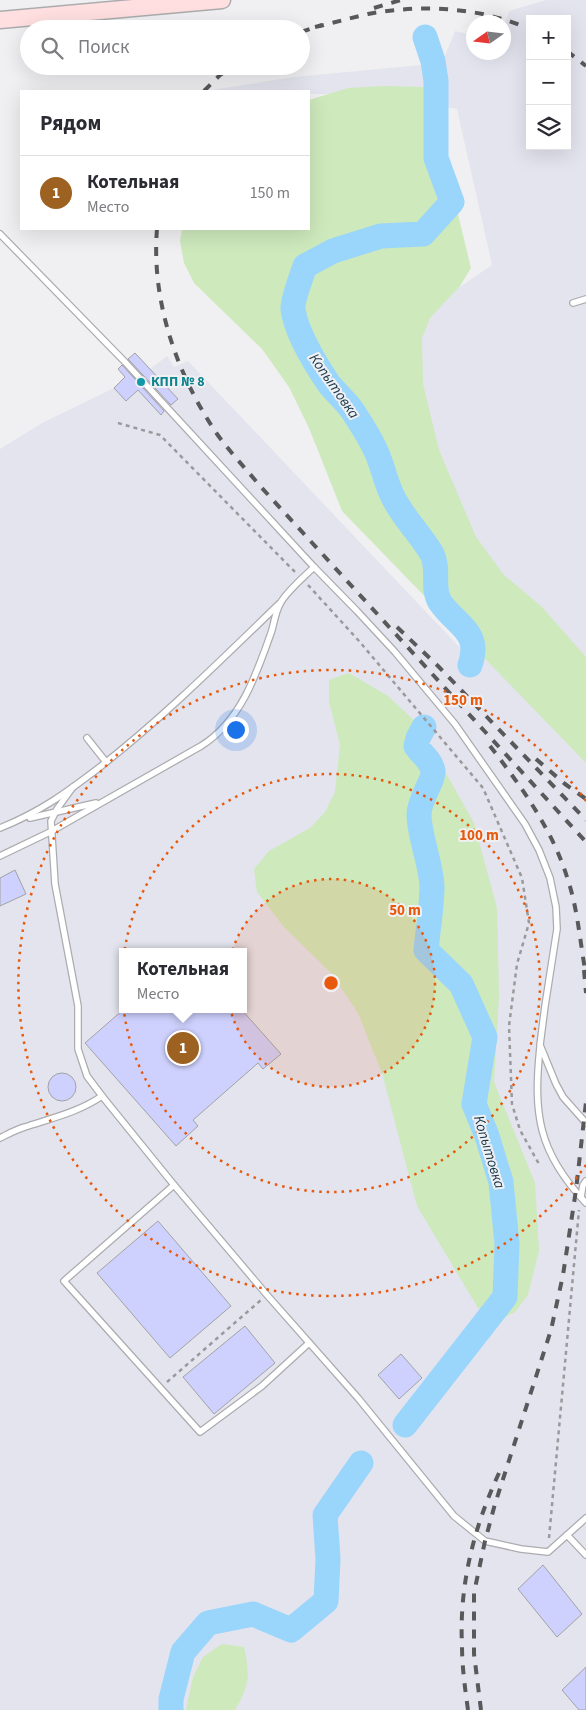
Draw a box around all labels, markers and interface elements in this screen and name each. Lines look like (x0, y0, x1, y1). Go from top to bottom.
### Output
north arrow (466, 15, 511, 60)
map controls (526, 15, 571, 150)
button: + (526, 15, 571, 60)
search box (20, 20, 310, 75)
icon: search (38, 34, 66, 62)
text: Поиск (78, 34, 129, 61)
button: − (526, 60, 571, 105)
button: layers (526, 105, 571, 150)
text: Рядом (40, 108, 101, 138)
text: Котельная (87, 169, 179, 196)
text: 1 (52, 182, 60, 204)
text: 150 m (250, 182, 290, 204)
text: Место (87, 196, 130, 218)
water label: Копытовка (304, 349, 364, 423)
place label: КПП № 8 (151, 372, 205, 392)
marker: КПП № 8 (135, 376, 147, 388)
text: 150 m (443, 690, 483, 711)
your location (223, 717, 249, 743)
text: 100 m (459, 825, 499, 846)
text: 50 m (389, 900, 421, 921)
popup (119, 948, 247, 1013)
text: Котельная (137, 956, 229, 983)
centre of rings (322, 974, 340, 992)
text: Место (137, 983, 179, 1005)
pin: 1 (167, 1029, 199, 1067)
water label: Копытовка (468, 1113, 510, 1191)

